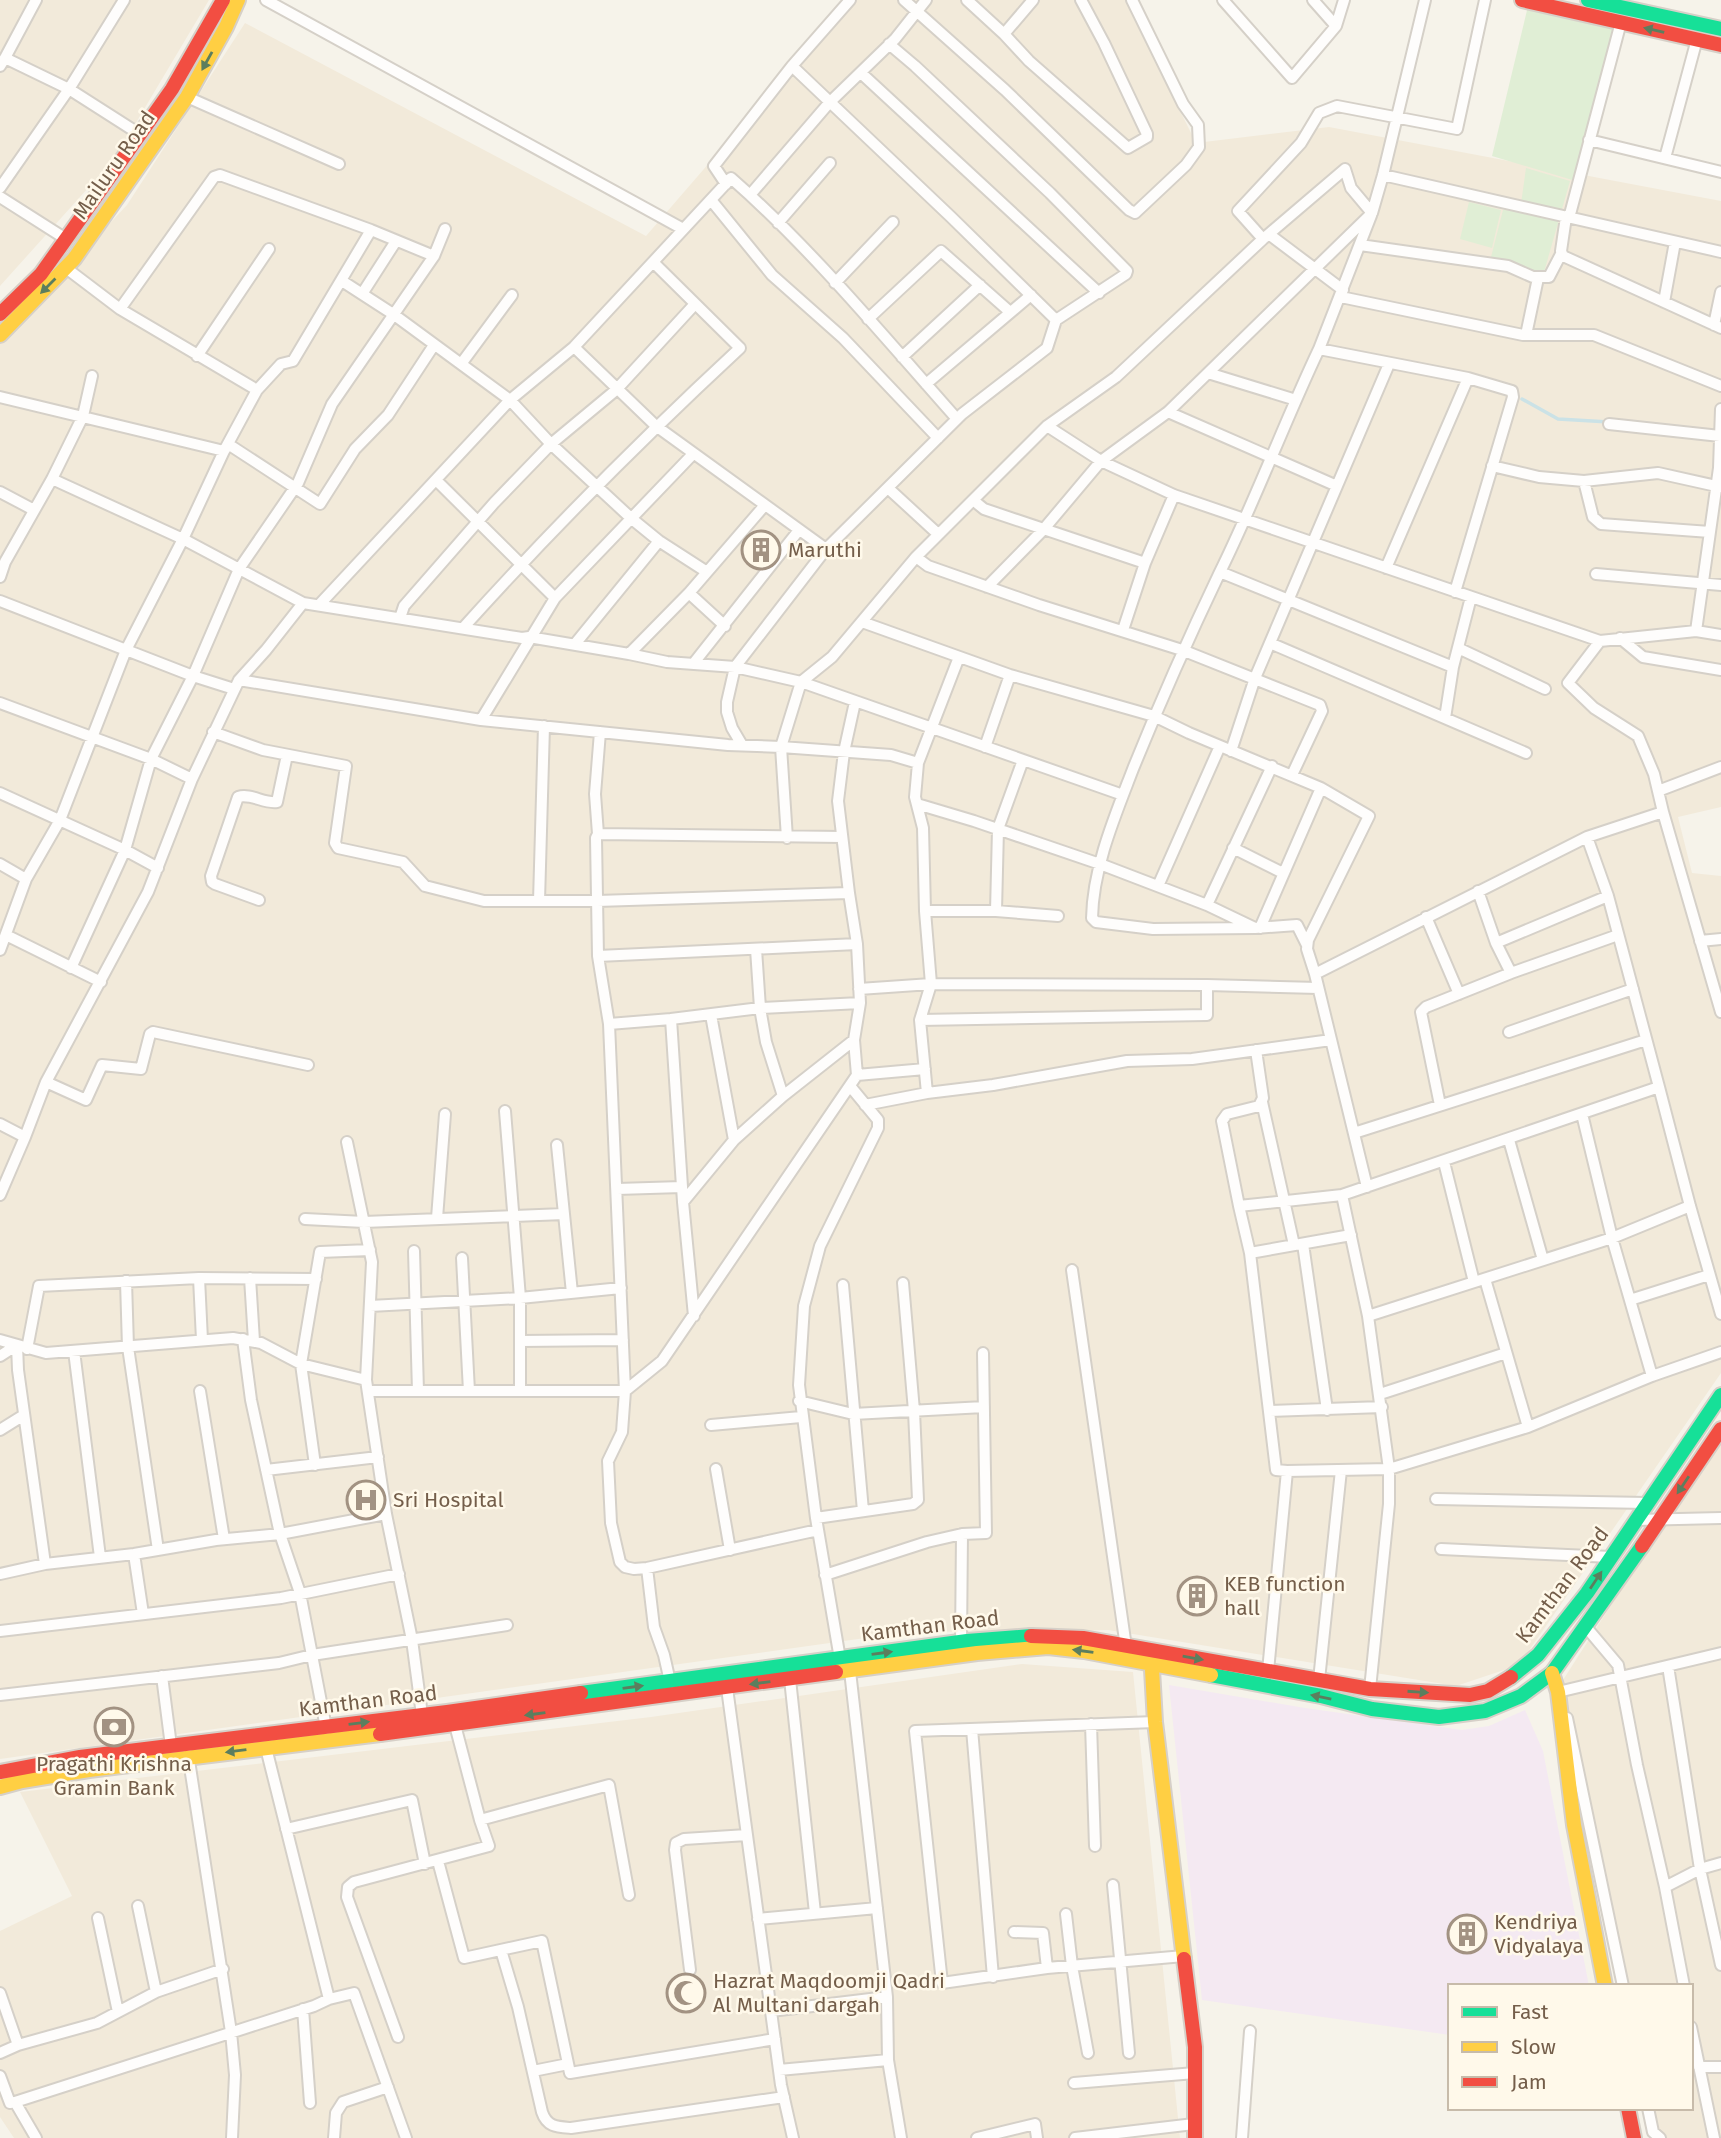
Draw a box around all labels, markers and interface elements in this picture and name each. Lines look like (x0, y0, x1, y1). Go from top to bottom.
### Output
one-way arrow (1643, 24, 1665, 35)
one-way arrow (201, 51, 213, 70)
street label: Mailuru Road (67, 106, 161, 224)
one-way arrow (40, 278, 57, 295)
building icon: Maruthi (740, 529, 782, 571)
place label: Maruthi (788, 537, 862, 563)
one-way arrow (1677, 1476, 1690, 1495)
hospital icon: Sri Hospital (345, 1479, 387, 1521)
place label: Sri Hospital (393, 1487, 504, 1513)
street label: Kamthan Road (1510, 1522, 1614, 1648)
one-way arrow (1589, 1570, 1602, 1589)
place label: KEB function hall (1224, 1571, 1346, 1621)
building icon: KEB function hall (1176, 1575, 1218, 1617)
street label: Kamthan Road (859, 1605, 1001, 1647)
one-way arrow (1072, 1646, 1094, 1657)
one-way arrow (872, 1647, 894, 1658)
one-way arrow (1182, 1653, 1204, 1664)
one-way arrow (749, 1678, 771, 1689)
street label: Kamthan Road (297, 1680, 439, 1722)
one-way arrow (622, 1681, 644, 1692)
one-way arrow (1407, 1687, 1429, 1698)
one-way arrow (1310, 1691, 1332, 1702)
bank icon: Pragathi Krishna Gramin Bank (93, 1706, 135, 1748)
one-way arrow (524, 1709, 546, 1720)
one-way arrow (348, 1717, 370, 1728)
one-way arrow (225, 1746, 247, 1757)
place label: Pragathi Krishna Gramin Bank (36, 1751, 192, 1801)
place label: Kendriya Vidyalaya (1494, 1909, 1584, 1959)
building icon: Kendriya Vidyalaya (1446, 1913, 1488, 1955)
place label: Hazrat Maqdoomji Qadri Al Multani dargah (713, 1968, 945, 2018)
mosque icon: Hazrat Maqdoomji Qadri Al Multani dargah (665, 1972, 707, 2014)
legend (1448, 1984, 1693, 2110)
text: Fast (1511, 1999, 1549, 2025)
text: Slow (1511, 2034, 1556, 2060)
text: Jam (1511, 2069, 1547, 2095)

